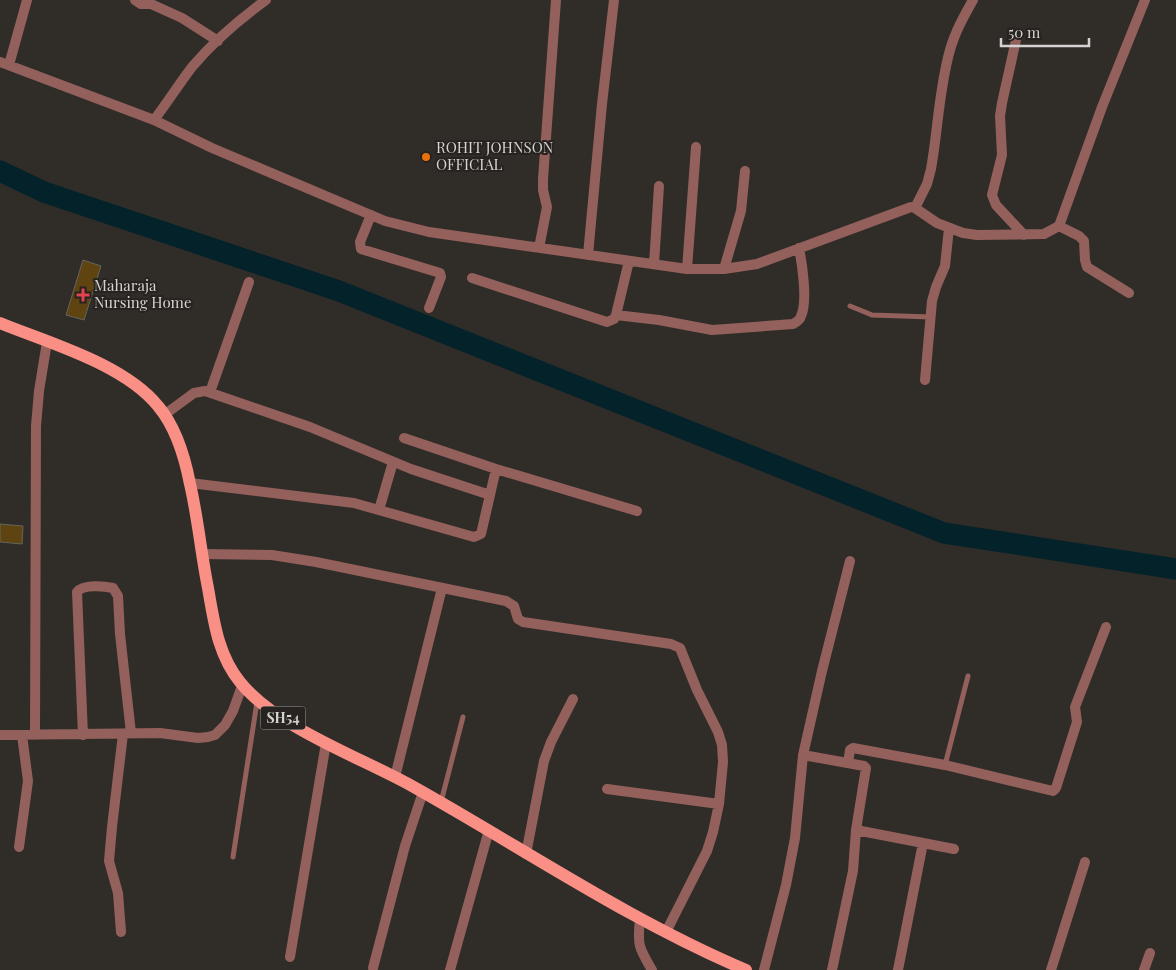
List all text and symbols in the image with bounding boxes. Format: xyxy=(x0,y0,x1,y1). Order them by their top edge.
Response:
scale bar xyxy=(1001,15,1088,47)
text: 50 m xyxy=(1008,22,1041,42)
place label: ROHIT JOHNSON OFFICIAL xyxy=(436,137,554,174)
marker: ROHIT JOHNSON OFFICIAL xyxy=(420,151,432,163)
place label: Maharaja Nursing Home xyxy=(94,275,192,312)
marker: Maharaja Nursing Home xyxy=(76,288,90,302)
road number: SH54 xyxy=(260,706,306,730)

